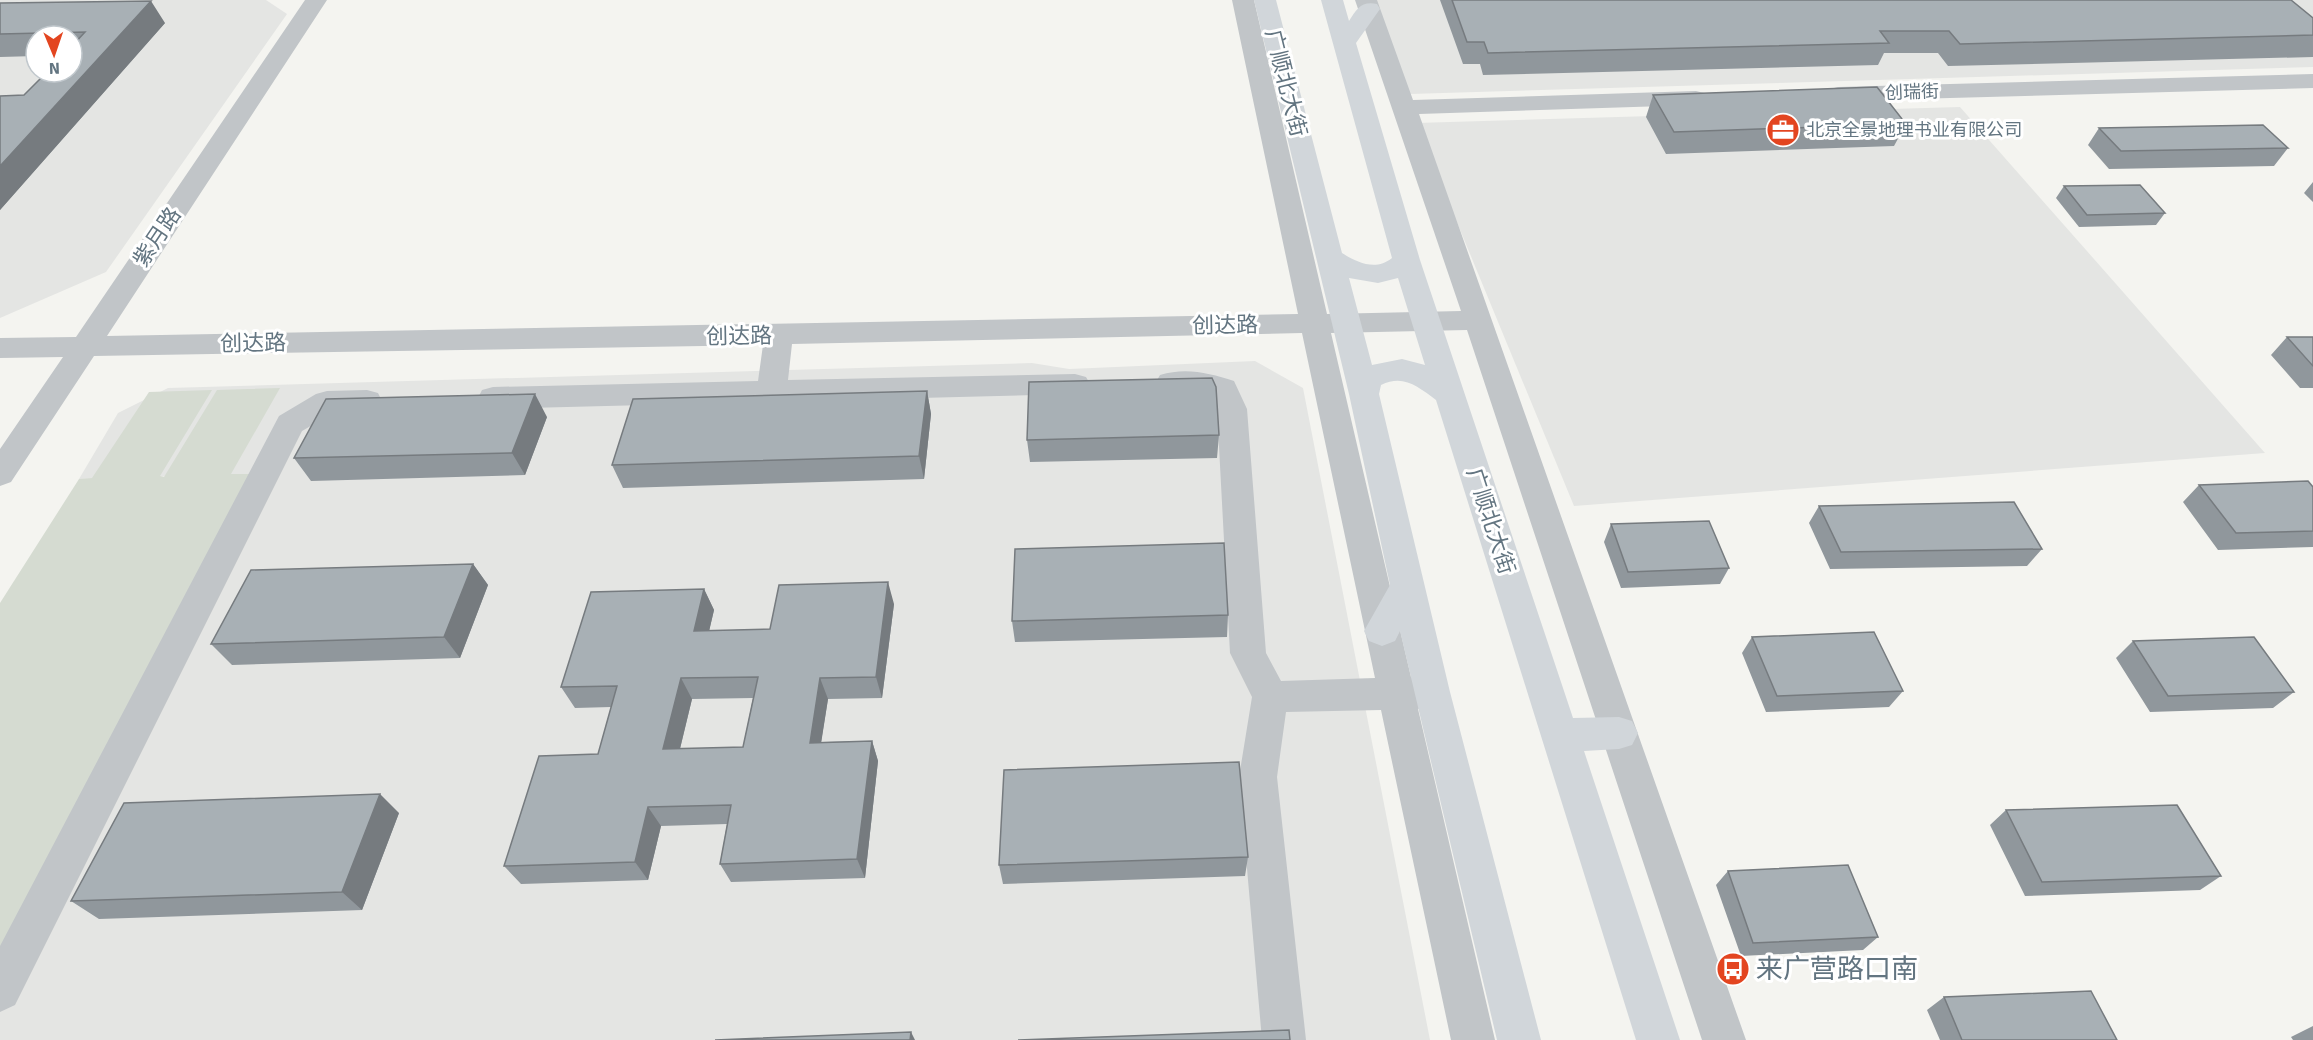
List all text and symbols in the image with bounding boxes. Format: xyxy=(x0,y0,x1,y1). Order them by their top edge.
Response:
north arrow xyxy=(24,24,84,84)
street label: 广顺北大街 xyxy=(1260,26,1312,140)
text: N xyxy=(49,58,60,78)
street label: 创瑞街 xyxy=(1885,80,1939,104)
office icon: 北京全景地理书业有限公司 xyxy=(1765,112,1801,148)
place label: 北京全景地理书业有限公司 xyxy=(1806,119,2022,141)
street label: 紫月路 xyxy=(127,202,187,272)
street label: 创达路 xyxy=(1192,311,1258,339)
street label: 创达路 xyxy=(706,322,772,350)
street label: 创达路 xyxy=(220,329,286,357)
street label: 广顺北大街 xyxy=(1461,465,1521,577)
bus stop icon: 来广营路口南 xyxy=(1715,951,1751,987)
place label: 来广营路口南 xyxy=(1756,953,1918,986)

